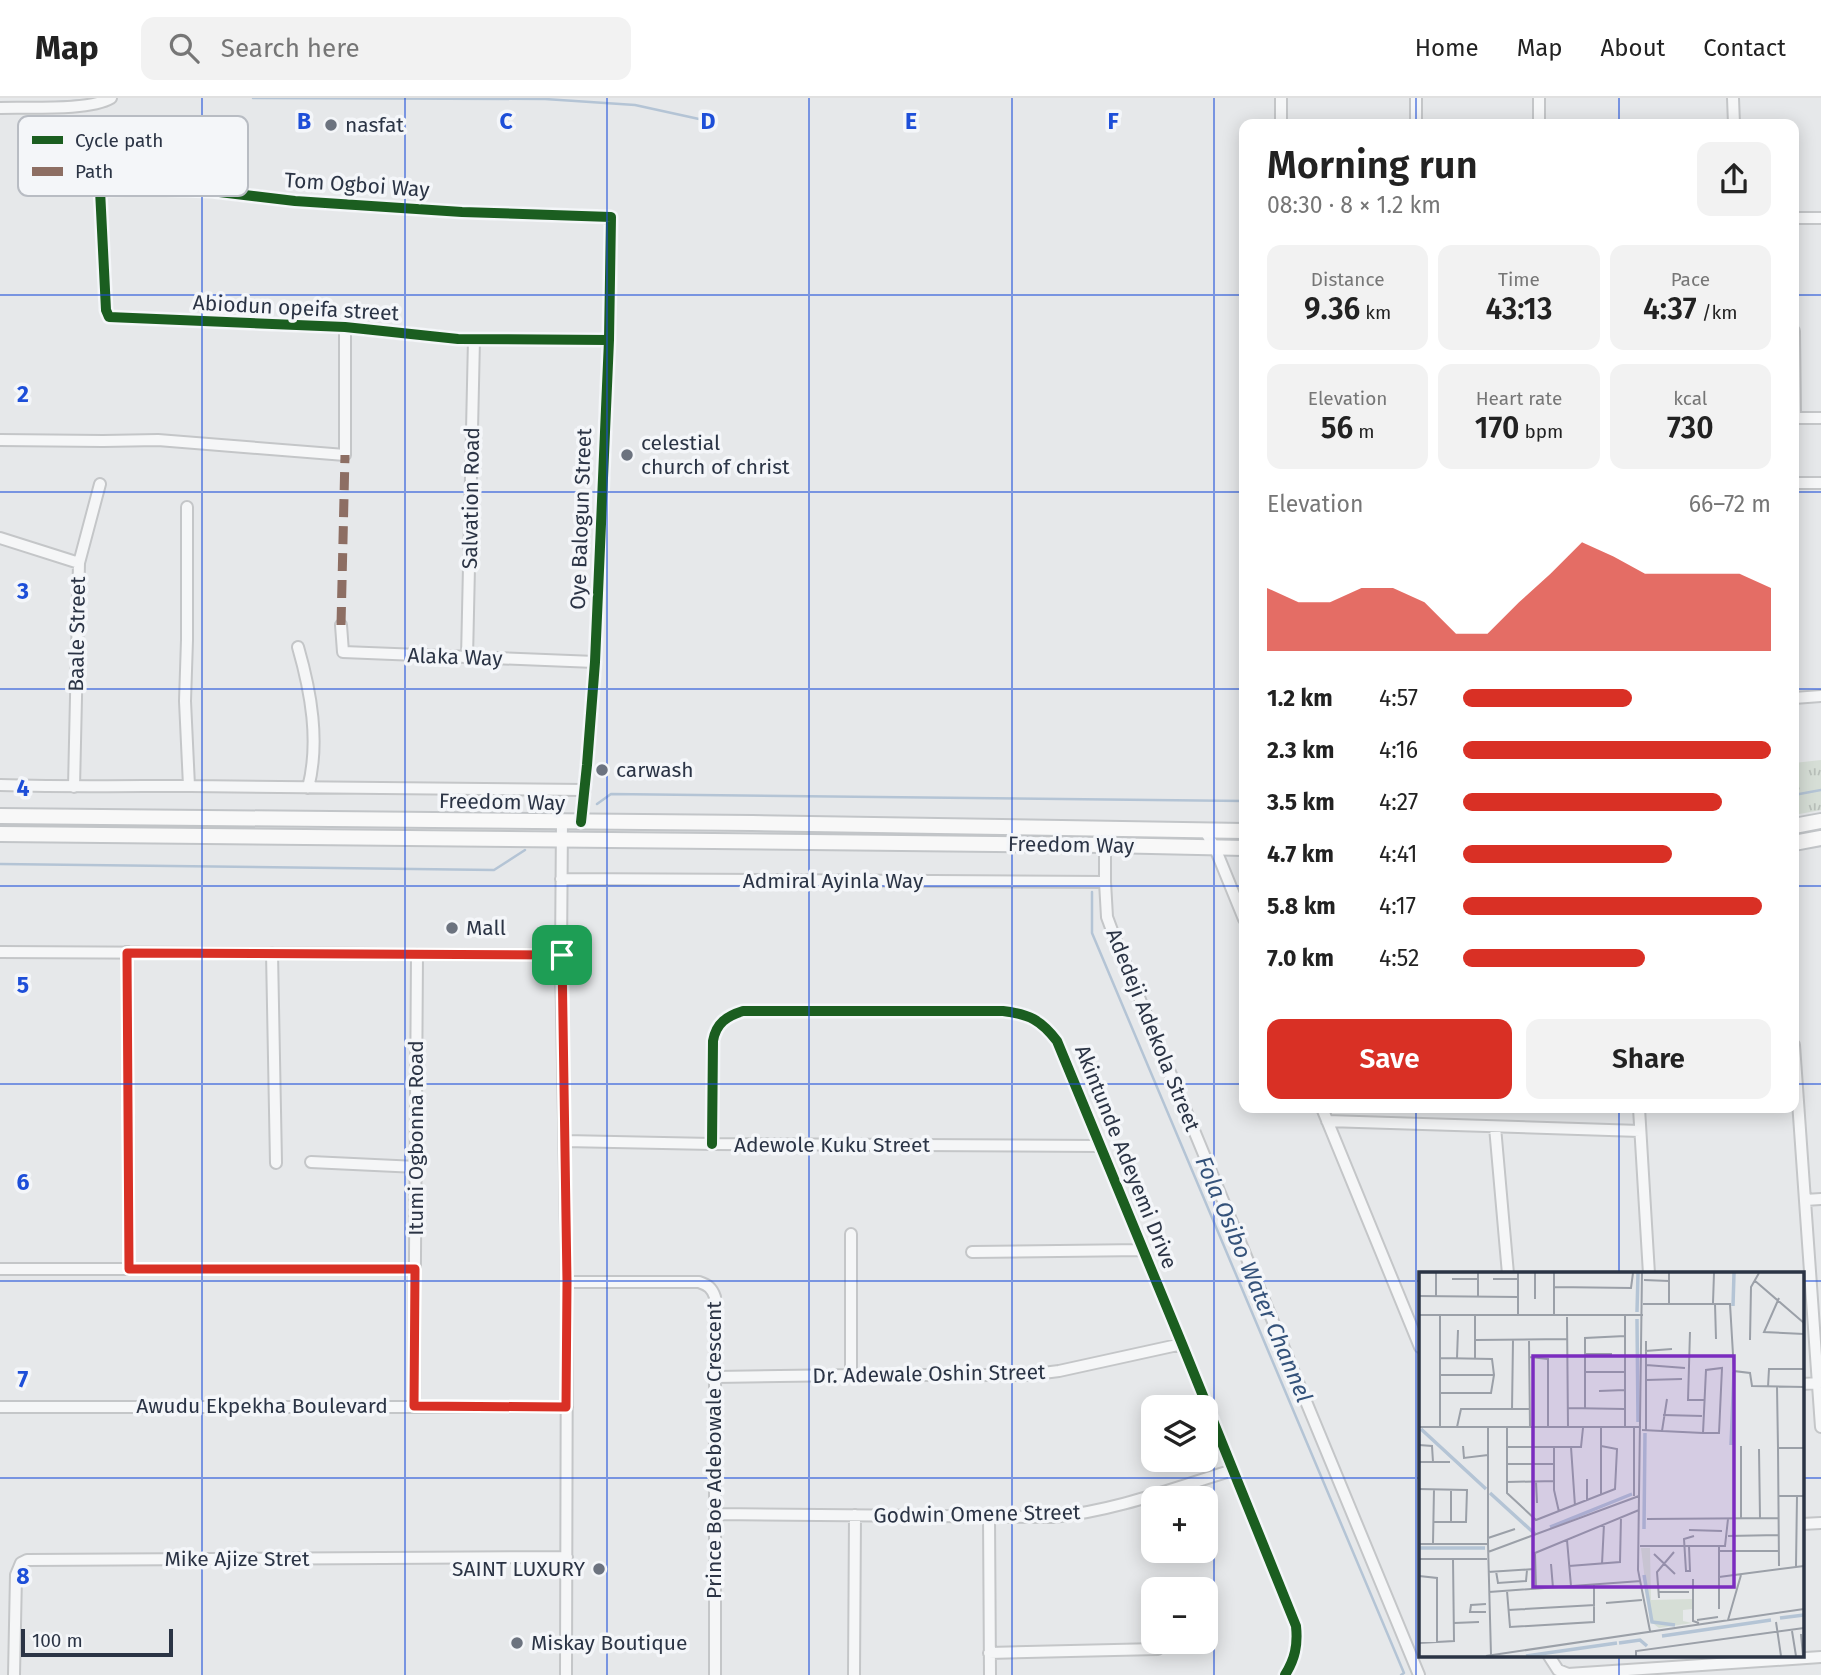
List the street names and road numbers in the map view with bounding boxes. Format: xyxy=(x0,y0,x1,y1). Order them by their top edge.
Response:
street label: Tom Ogboi Way xyxy=(284,167,431,203)
street label: Abiodun opeifa street xyxy=(192,290,400,326)
street label: Salvation Road xyxy=(457,427,485,569)
street label: Oye Balogun Street xyxy=(565,427,597,610)
street label: Baale Street xyxy=(63,576,91,692)
street label: Alaka Way xyxy=(407,642,504,672)
street label: Freedom Way xyxy=(439,788,566,816)
street label: Freedom Way xyxy=(1008,831,1135,859)
street label: Admiral Ayinla Way xyxy=(743,868,924,894)
street label: Adedeji Adekola Street xyxy=(1100,925,1206,1136)
street label: Itumi Ogbonna Road xyxy=(403,1040,429,1236)
street label: Akintunde Adeyemi Drive xyxy=(1069,1041,1183,1273)
street label: Adewole Kuku Street xyxy=(734,1132,931,1158)
street label: Prince Boe Adebowale Crescent xyxy=(701,1301,727,1599)
street label: Dr. Adewale Oshin Street xyxy=(812,1359,1046,1389)
street label: Awudu Ekpekha Boulevard xyxy=(136,1393,388,1419)
street label: Godwin Omene Street xyxy=(873,1499,1081,1529)
street label: Mike Ajize Stret xyxy=(164,1546,310,1572)

